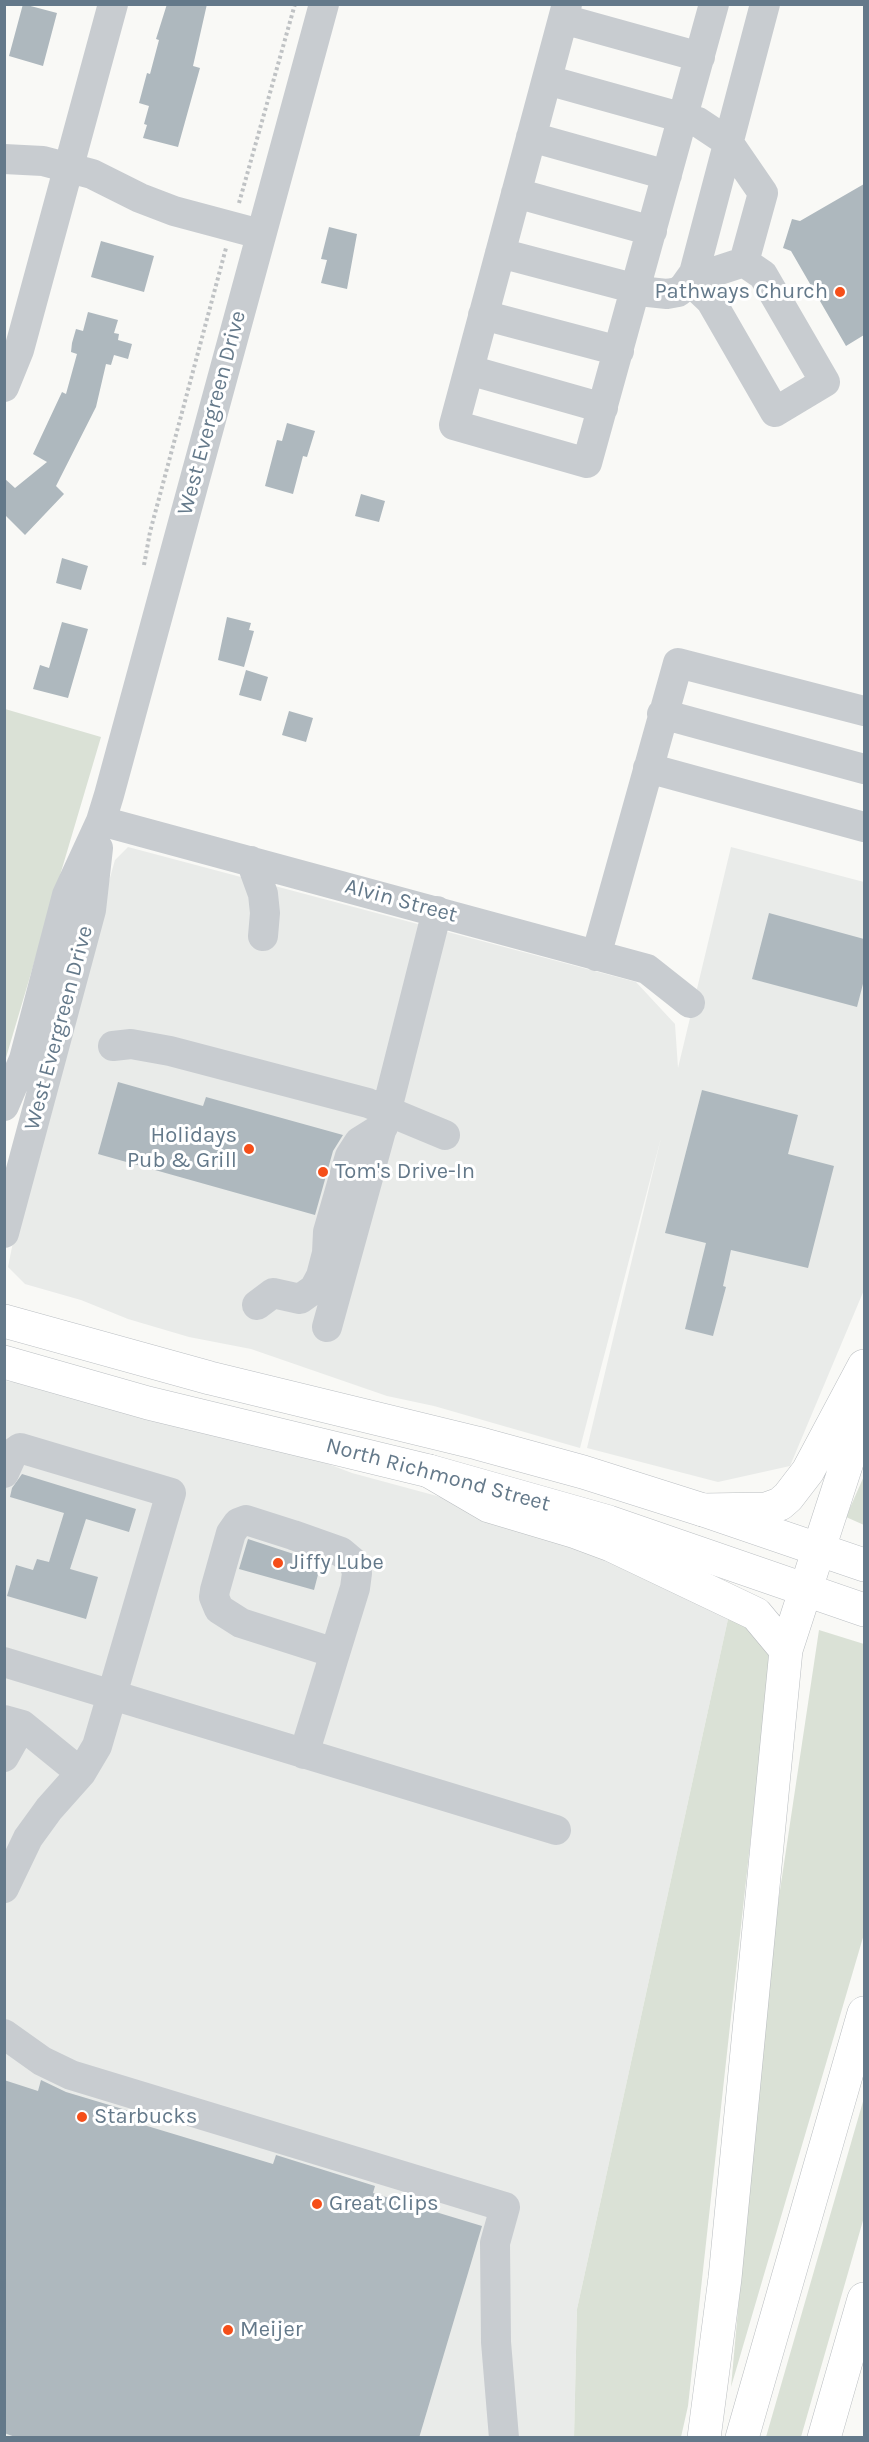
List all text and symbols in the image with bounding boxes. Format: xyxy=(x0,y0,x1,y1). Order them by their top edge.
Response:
place label: Pathways Church xyxy=(654,279,828,305)
marker: Pathways Church xyxy=(833,285,847,299)
street label: West Evergreen Drive xyxy=(172,308,252,518)
street label: Alvin Street xyxy=(342,873,460,929)
street label: West Evergreen Drive xyxy=(19,923,99,1133)
place label: Holidays Pub & Grill xyxy=(127,1123,237,1174)
marker: Holidays Pub & Grill xyxy=(242,1142,256,1156)
place label: Tom's Drive-In xyxy=(335,1159,475,1185)
marker: Tom's Drive-In xyxy=(316,1165,330,1179)
street label: North Richmond Street xyxy=(323,1432,553,1518)
place label: Jiffy Lube xyxy=(290,1550,384,1576)
marker: Jiffy Lube xyxy=(271,1556,285,1570)
place label: Starbucks xyxy=(94,2104,197,2130)
marker: Starbucks xyxy=(75,2110,89,2124)
place label: Great Clips xyxy=(329,2191,439,2217)
marker: Great Clips xyxy=(310,2197,324,2211)
place label: Meijer xyxy=(240,2317,303,2343)
marker: Meijer xyxy=(221,2323,235,2337)

